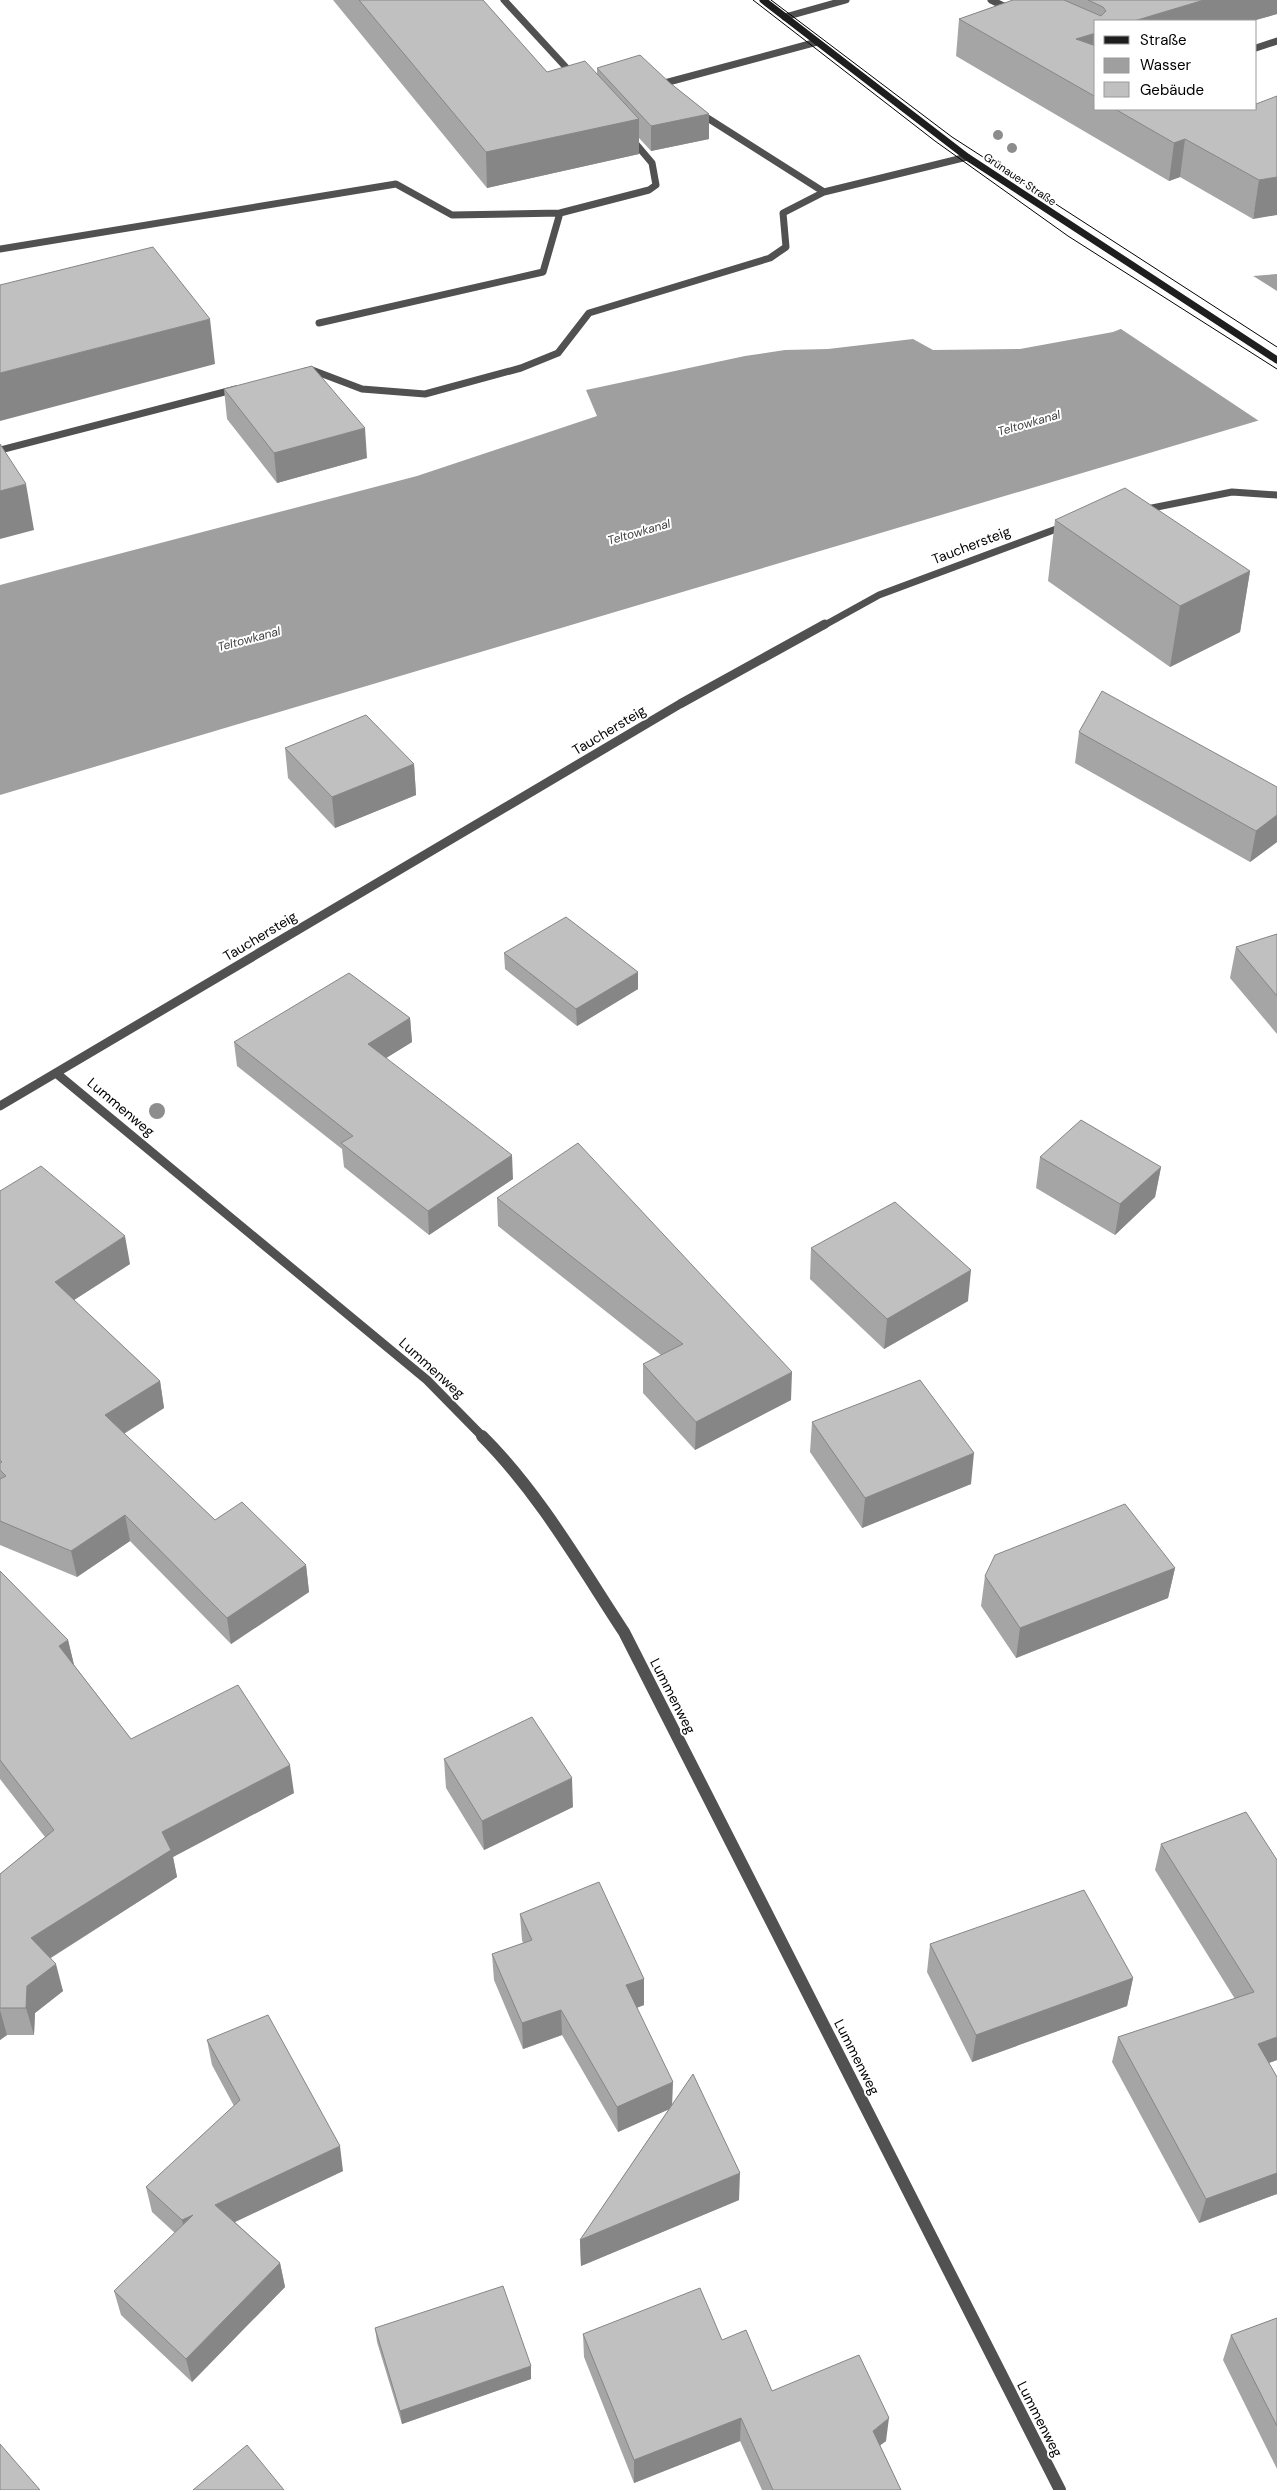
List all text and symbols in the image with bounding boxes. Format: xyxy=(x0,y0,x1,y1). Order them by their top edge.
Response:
legend xyxy=(1094,20,1257,110)
text: Straße xyxy=(1140,30,1187,50)
text: Wasser xyxy=(1140,55,1192,75)
text: Gebäude xyxy=(1140,80,1204,100)
street label: Grünauer Straße xyxy=(981,150,1059,208)
water label: Teltowkanal xyxy=(996,406,1063,440)
water label: Teltowkanal xyxy=(606,515,673,549)
street label: Tauchersteig xyxy=(929,522,1013,568)
water label: Teltowkanal xyxy=(216,623,283,655)
street label: Tauchersteig xyxy=(569,701,649,759)
street label: Tauchersteig xyxy=(220,907,300,965)
street label: Lummenweg xyxy=(84,1074,159,1141)
street label: Lummenweg xyxy=(395,1334,469,1402)
street label: Lummenweg xyxy=(646,1655,700,1737)
street label: Lummenweg xyxy=(830,2016,884,2098)
street label: Lummenweg xyxy=(1013,2378,1067,2460)

